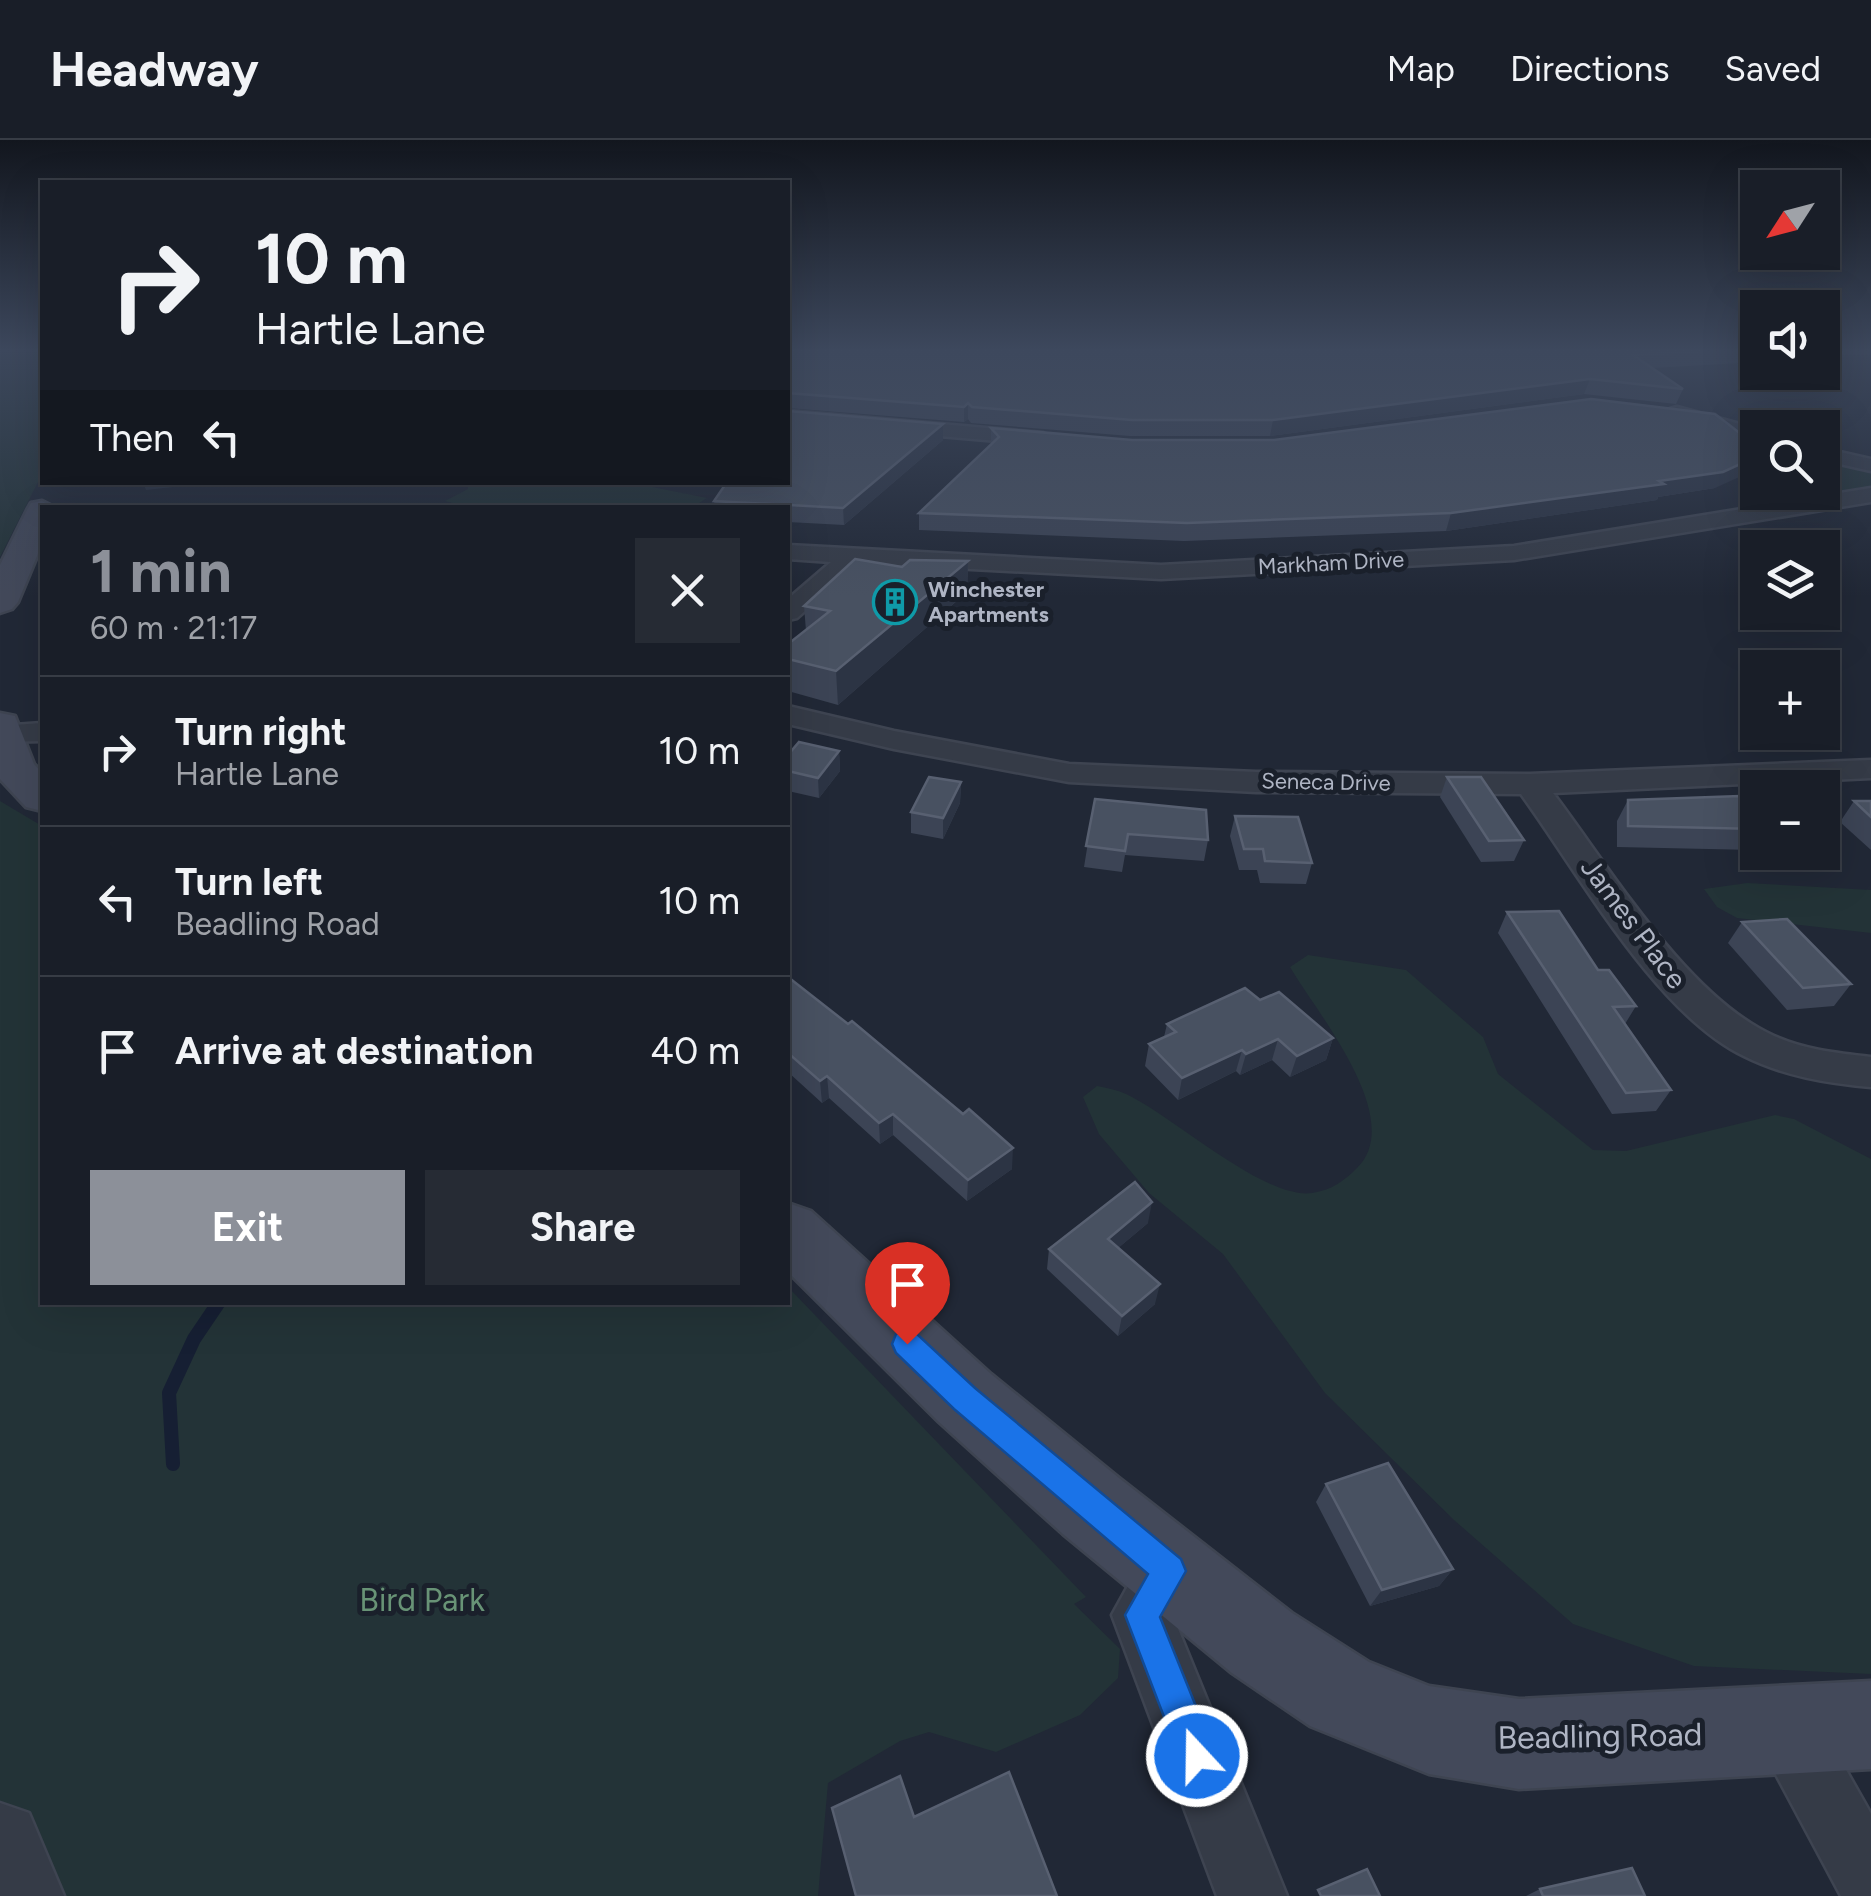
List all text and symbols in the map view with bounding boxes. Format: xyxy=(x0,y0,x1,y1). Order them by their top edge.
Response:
text: Headway xyxy=(50,40,259,98)
text: Map xyxy=(1387,48,1455,90)
text: Directions xyxy=(1510,48,1670,90)
text: Saved xyxy=(1725,48,1821,90)
north arrow xyxy=(1740,170,1840,270)
map controls xyxy=(1740,170,1840,870)
text: 10 m xyxy=(255,216,408,301)
icon: right xyxy=(90,220,220,350)
button: sound xyxy=(1740,290,1840,390)
text: Hartle Lane xyxy=(255,301,486,355)
icon: left xyxy=(194,410,249,465)
button: search xyxy=(1740,410,1840,510)
text: Then xyxy=(90,415,174,461)
button: layers xyxy=(1740,530,1840,630)
text: 1 min xyxy=(90,535,232,607)
button: close xyxy=(635,538,740,643)
street label: Markham Drive xyxy=(1257,546,1405,580)
place label: Winchester Apartments xyxy=(928,576,1049,628)
building icon: Winchester Apartments xyxy=(872,579,918,625)
text: 60 m · 21:17 xyxy=(90,609,257,647)
button: + xyxy=(1740,650,1840,750)
text: Turn right xyxy=(175,709,347,755)
icon: right xyxy=(90,724,145,779)
text: 10 m xyxy=(658,728,740,774)
text: Hartle Lane xyxy=(175,755,339,793)
street label: Seneca Drive xyxy=(1261,767,1391,797)
button: − xyxy=(1740,770,1840,870)
street label: James Place xyxy=(1574,851,1694,995)
text: Turn left xyxy=(175,859,323,905)
icon: left xyxy=(90,874,145,929)
text: 10 m xyxy=(658,878,740,924)
text: Beadling Road xyxy=(175,905,380,943)
icon: arrive xyxy=(90,1024,145,1079)
text: Arrive at destination xyxy=(175,1028,533,1074)
text: 40 m xyxy=(650,1028,740,1074)
button: Exit xyxy=(90,1170,405,1285)
button: Share xyxy=(425,1170,740,1285)
pin xyxy=(865,1242,950,1345)
icon: arrive xyxy=(880,1257,935,1312)
park label: Bird Park xyxy=(359,1581,485,1619)
position arrow xyxy=(1145,1704,1249,1808)
street label: Beadling Road xyxy=(1497,1715,1703,1757)

